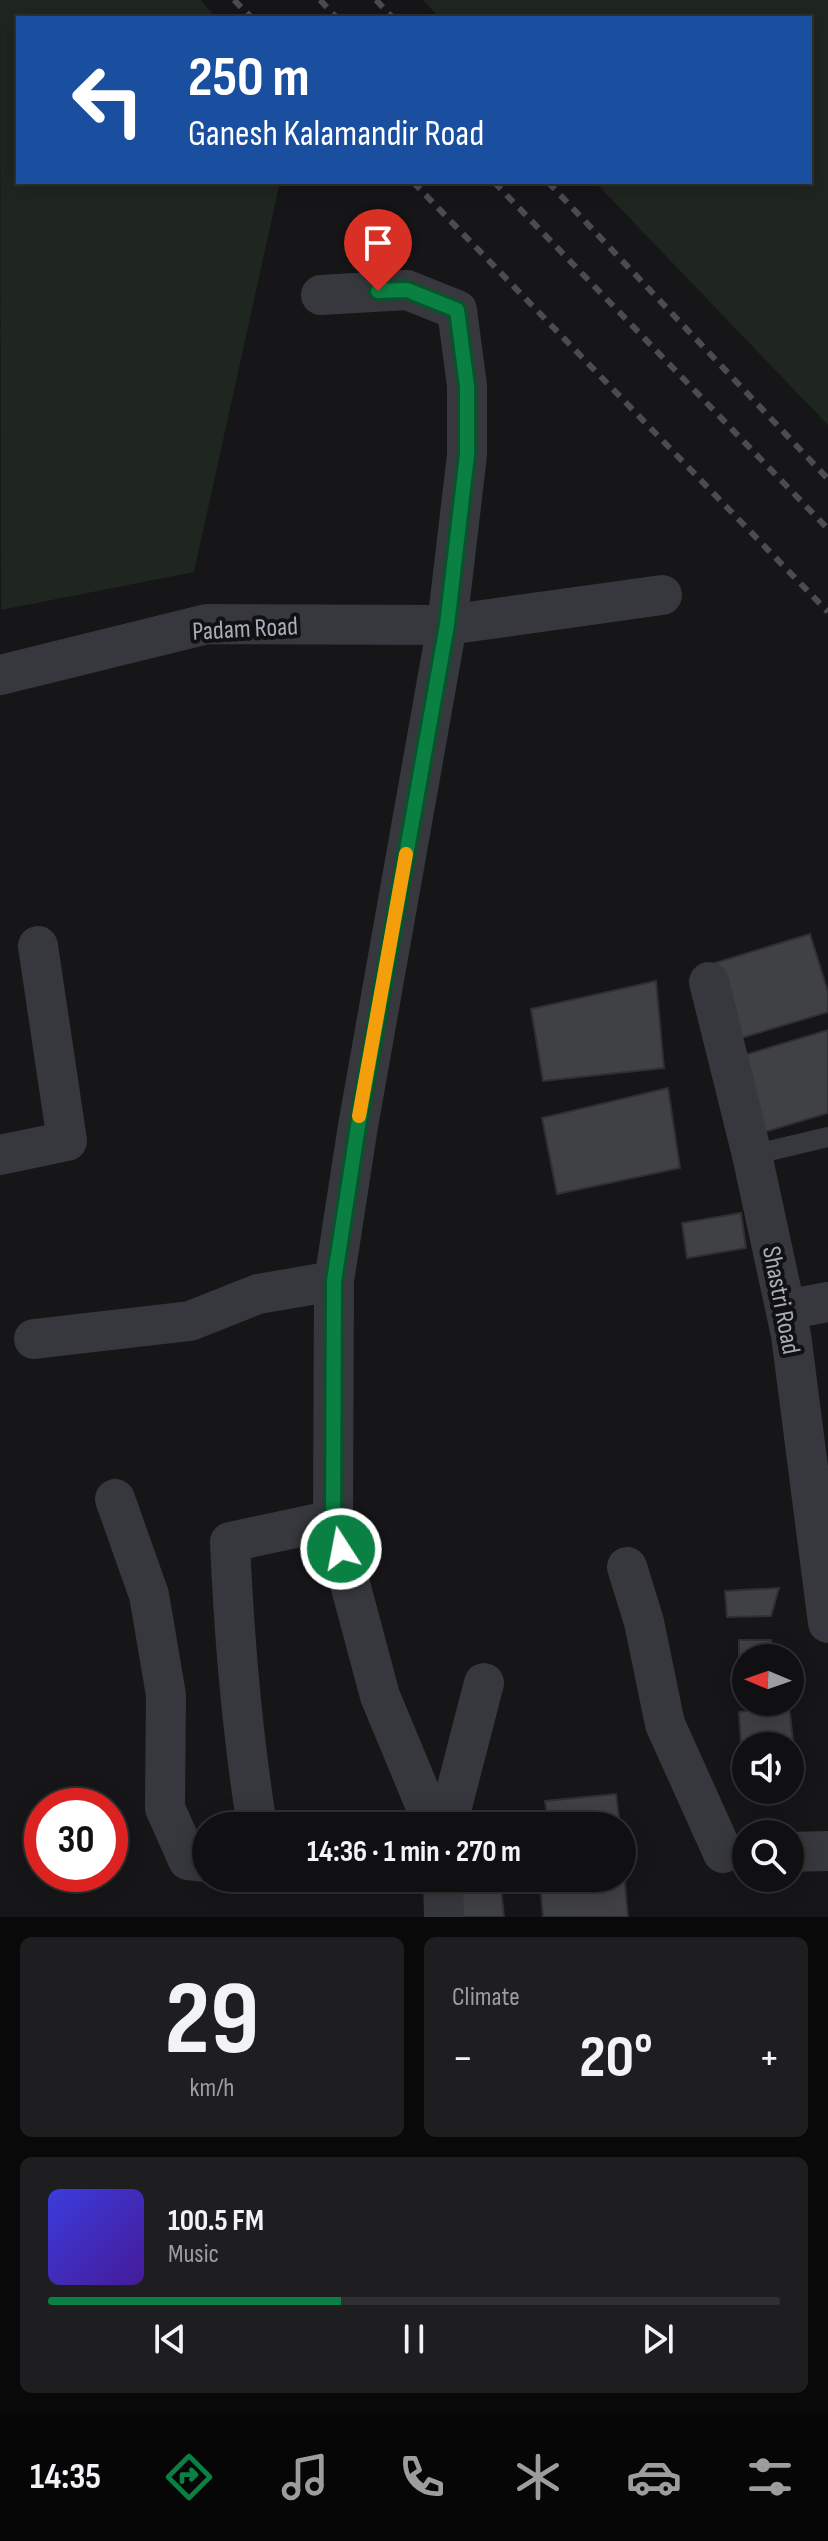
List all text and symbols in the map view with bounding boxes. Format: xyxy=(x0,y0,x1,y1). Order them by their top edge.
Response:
text: 250 m xyxy=(188,45,310,112)
icon: left xyxy=(56,48,160,152)
text: Ganesh Kalamandir Road xyxy=(188,113,484,156)
pin xyxy=(344,209,412,291)
icon: arrive xyxy=(356,221,400,265)
street label: Padam Road xyxy=(192,611,299,648)
street label: Shastri Road xyxy=(755,1244,806,1357)
position arrow xyxy=(299,1507,383,1591)
north arrow xyxy=(732,1644,804,1716)
map controls xyxy=(732,1644,804,1892)
button: sound xyxy=(732,1732,804,1804)
speed limit sign: 30 xyxy=(24,1788,128,1892)
button: search xyxy=(732,1820,804,1892)
text: 14:36 · 1 min · 270 m xyxy=(307,1834,521,1870)
text: 29 xyxy=(165,1958,259,2083)
text: Climate xyxy=(452,1982,520,2013)
text: 20° xyxy=(579,2022,653,2094)
text: − xyxy=(452,2032,474,2085)
text: + xyxy=(758,2032,780,2085)
text: km/h xyxy=(190,2073,234,2104)
text: 100.5 FM xyxy=(168,2203,264,2239)
text: Music xyxy=(168,2239,219,2270)
icon: previous xyxy=(148,2317,192,2361)
icon: pause xyxy=(392,2317,436,2361)
icon: next xyxy=(636,2317,680,2361)
icon: directions xyxy=(161,2449,217,2505)
icon: music xyxy=(277,2449,333,2505)
icon: phone xyxy=(394,2449,450,2505)
icon: climate xyxy=(510,2449,566,2505)
icon: car xyxy=(626,2449,682,2505)
icon: filters xyxy=(742,2449,798,2505)
text: 14:35 xyxy=(30,2456,101,2499)

